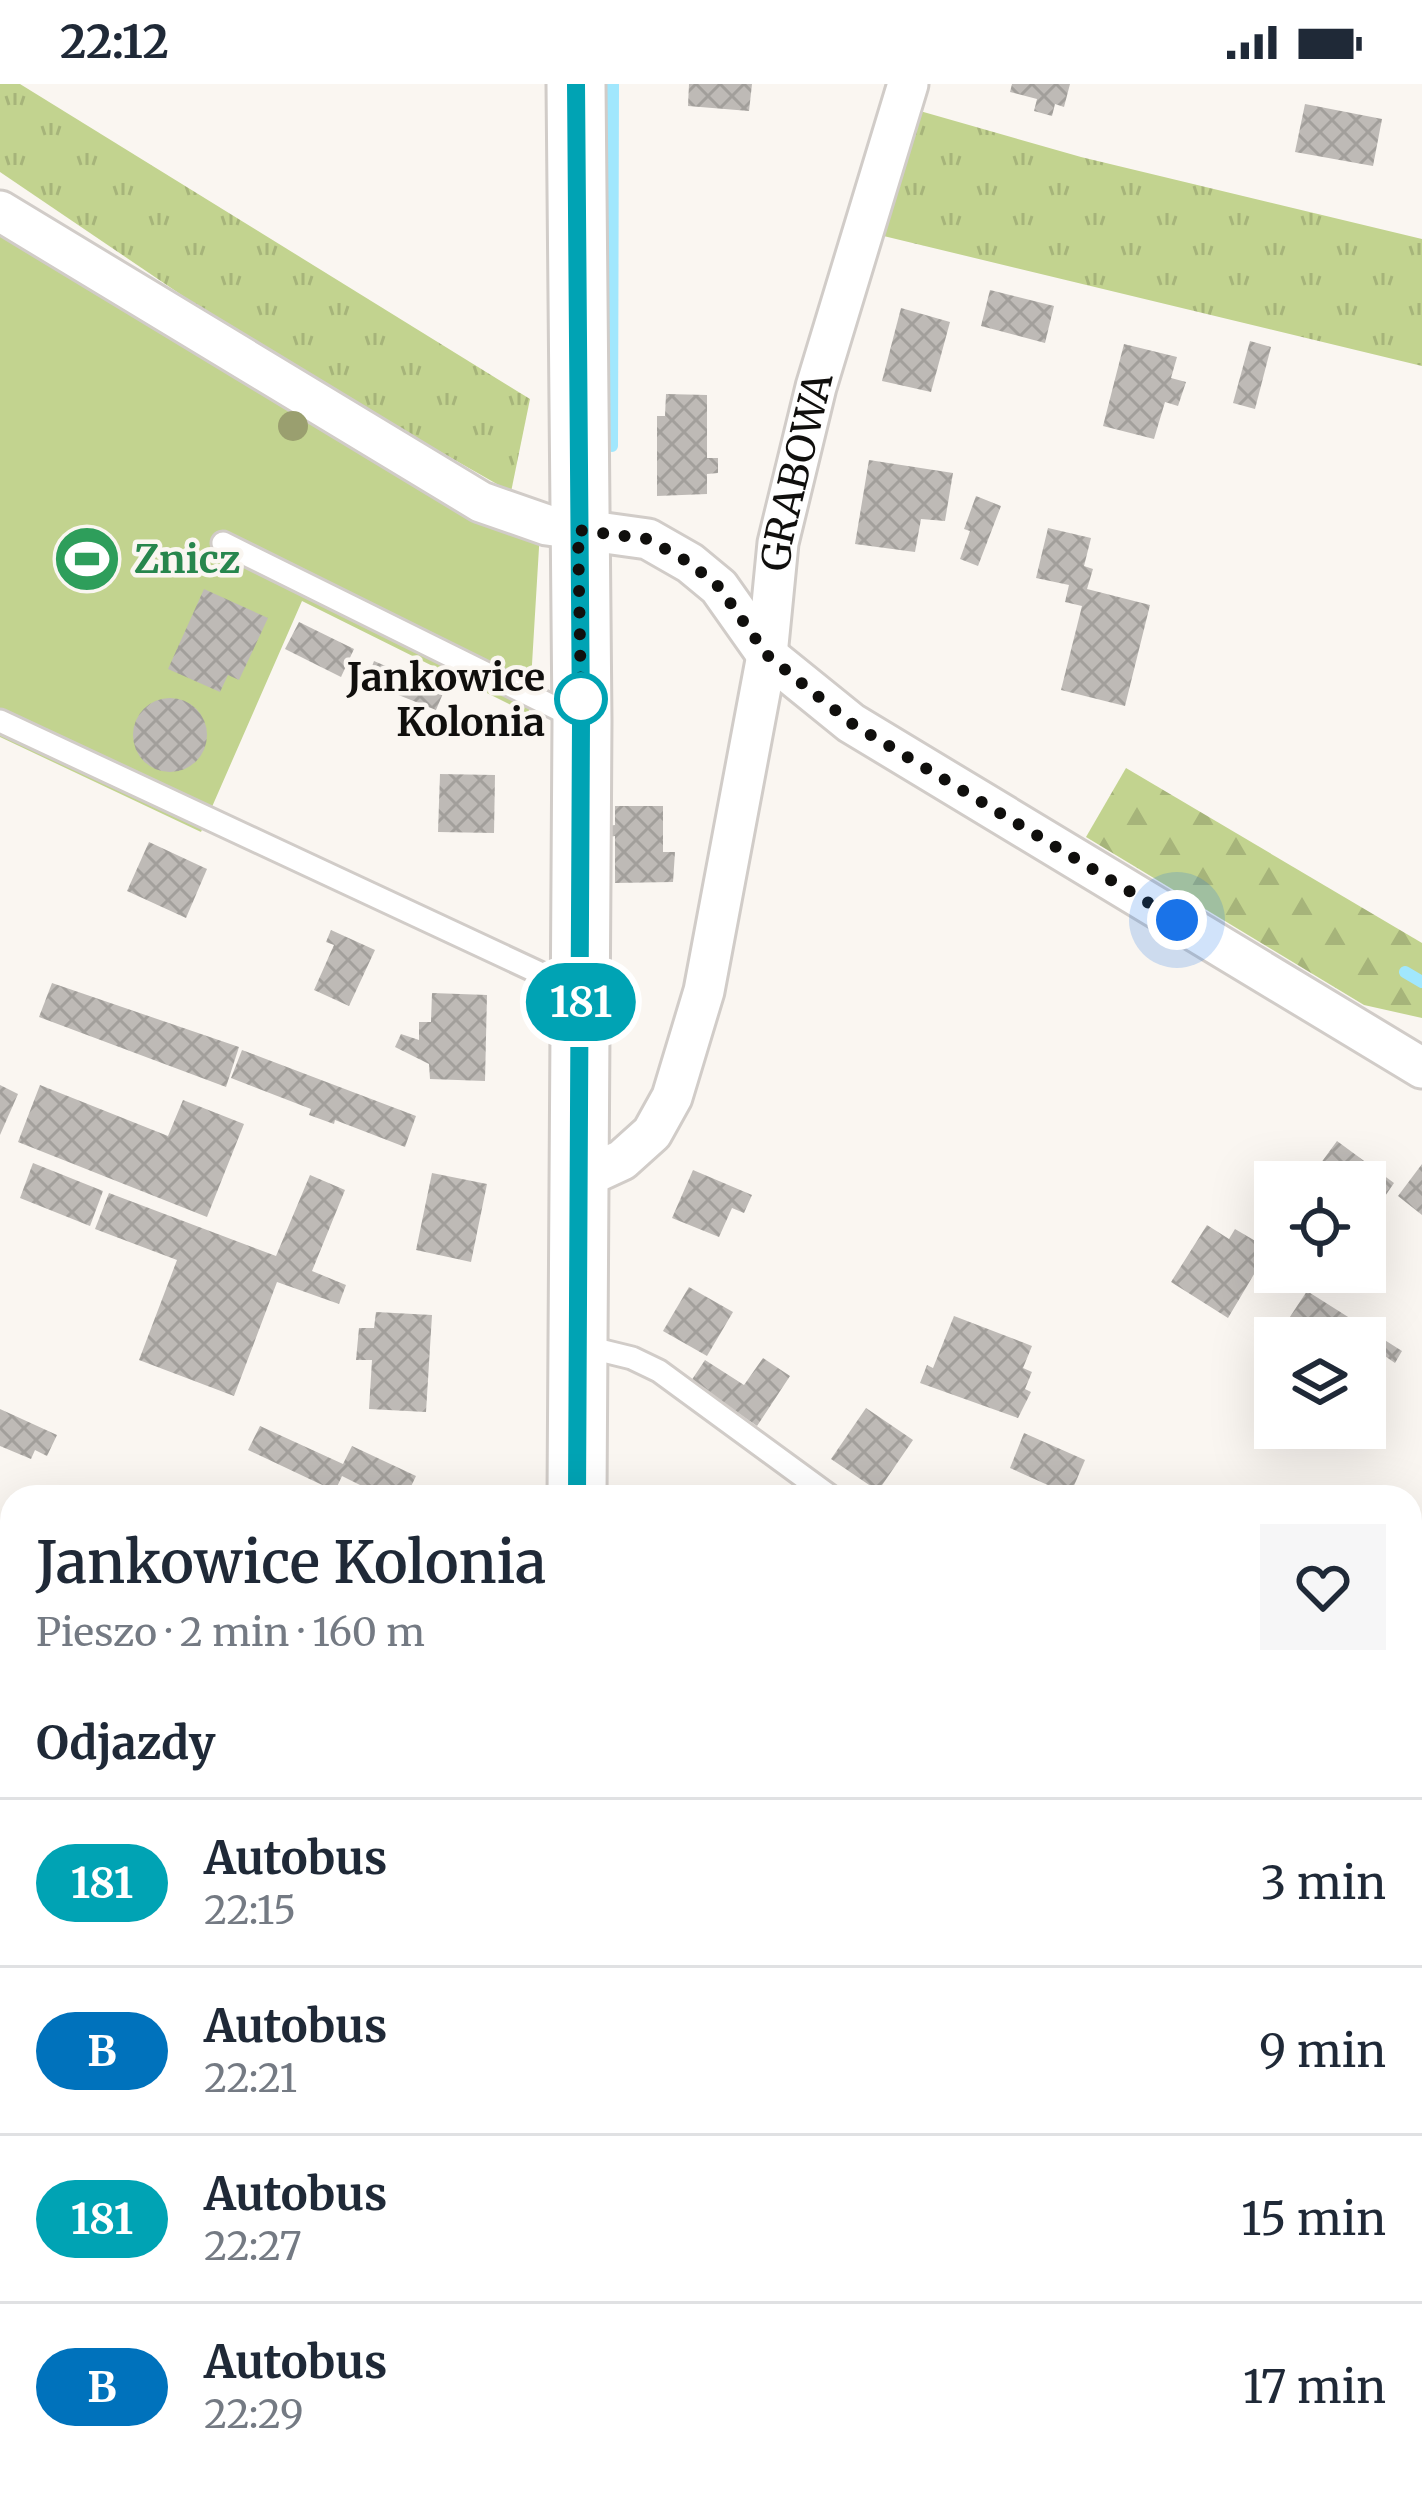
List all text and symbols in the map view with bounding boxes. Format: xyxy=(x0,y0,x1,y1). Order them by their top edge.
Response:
text: 22:12 xyxy=(60,14,169,70)
street label: GRABOWA xyxy=(751,368,844,573)
sports icon: Znicz xyxy=(52,524,122,594)
place label: Znicz xyxy=(134,535,240,584)
place label: Jankowice Kolonia xyxy=(346,653,545,747)
marker: Jankowice Kolonia xyxy=(556,674,606,724)
your location xyxy=(1147,890,1207,950)
line badge: 181 xyxy=(512,963,650,1041)
text: 181 xyxy=(550,976,612,1028)
map controls xyxy=(1254,1161,1386,1449)
button: locate xyxy=(1254,1161,1386,1293)
button: layers xyxy=(1254,1317,1386,1449)
button: heart xyxy=(1260,1524,1386,1650)
text: Jankowice Kolonia xyxy=(36,1527,546,1599)
text: Pieszo · 2 min · 160 m xyxy=(36,1608,425,1657)
text: Odjazdy xyxy=(36,1715,216,1771)
text: Autobus xyxy=(204,1830,387,1886)
text: 3 min xyxy=(1261,1855,1386,1911)
text: 181 xyxy=(71,1857,133,1909)
text: 22:15 xyxy=(204,1886,296,1935)
text: Autobus xyxy=(204,1998,387,2054)
text: 9 min xyxy=(1259,2023,1386,2079)
text: B xyxy=(87,2025,117,2077)
text: 22:21 xyxy=(204,2054,297,2103)
text: Autobus xyxy=(204,2166,387,2222)
text: 15 min xyxy=(1241,2191,1386,2247)
text: 181 xyxy=(71,2193,133,2245)
text: 22:27 xyxy=(204,2222,302,2271)
text: Autobus xyxy=(204,2334,387,2390)
text: 17 min xyxy=(1243,2359,1386,2415)
text: B xyxy=(87,2361,117,2413)
text: 22:29 xyxy=(204,2390,304,2439)

